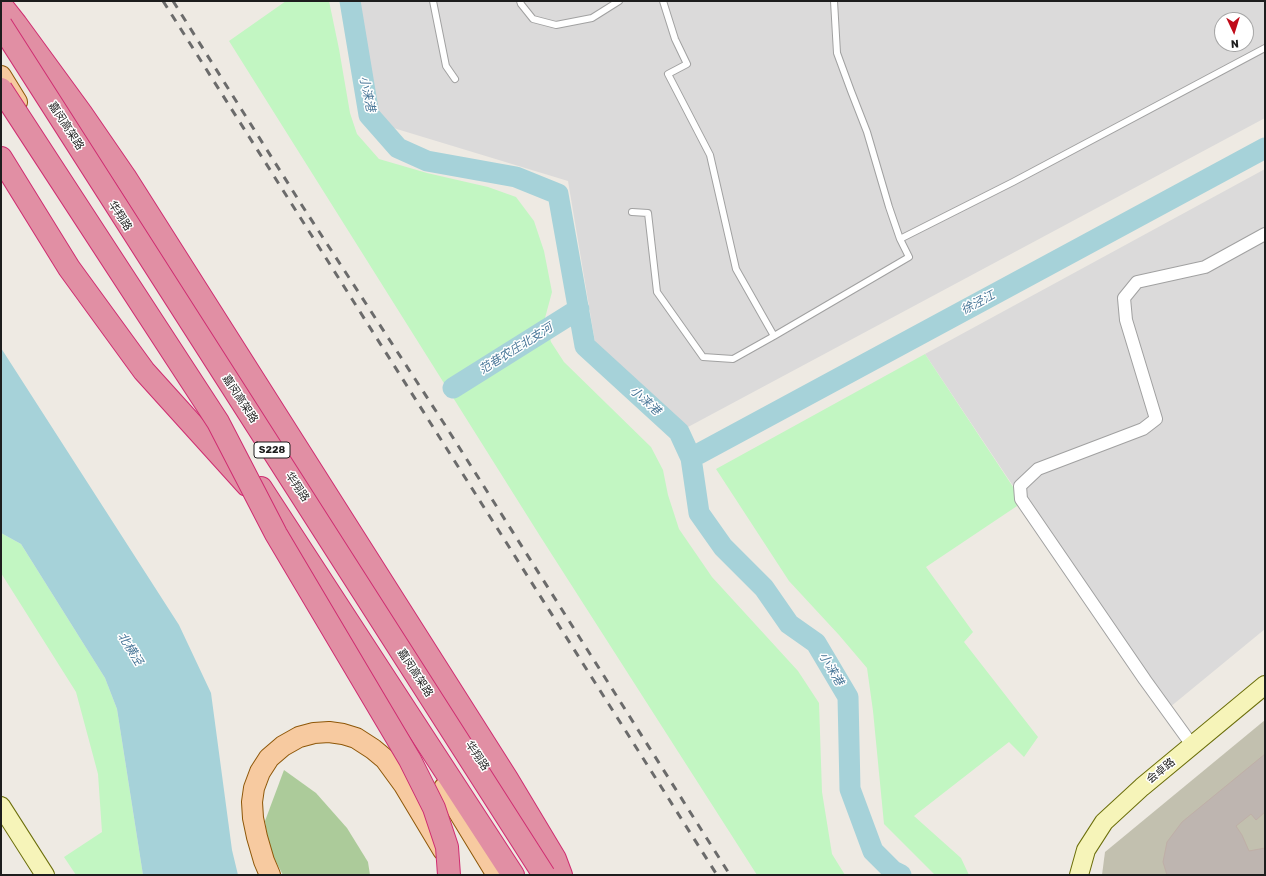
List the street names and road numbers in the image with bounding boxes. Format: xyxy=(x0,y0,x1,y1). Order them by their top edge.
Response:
street label: 嘉闵高架路 xyxy=(45,99,87,153)
street label: 华翔路 xyxy=(105,199,135,233)
street label: 嘉闵高架路 xyxy=(219,372,261,426)
road number: S228 xyxy=(254,442,290,458)
street label: 华翔路 xyxy=(282,470,312,504)
street label: 嘉闵高架路 xyxy=(394,646,436,700)
street label: 华翔路 xyxy=(462,739,492,773)
street label: 会卓路 xyxy=(1144,755,1178,787)

